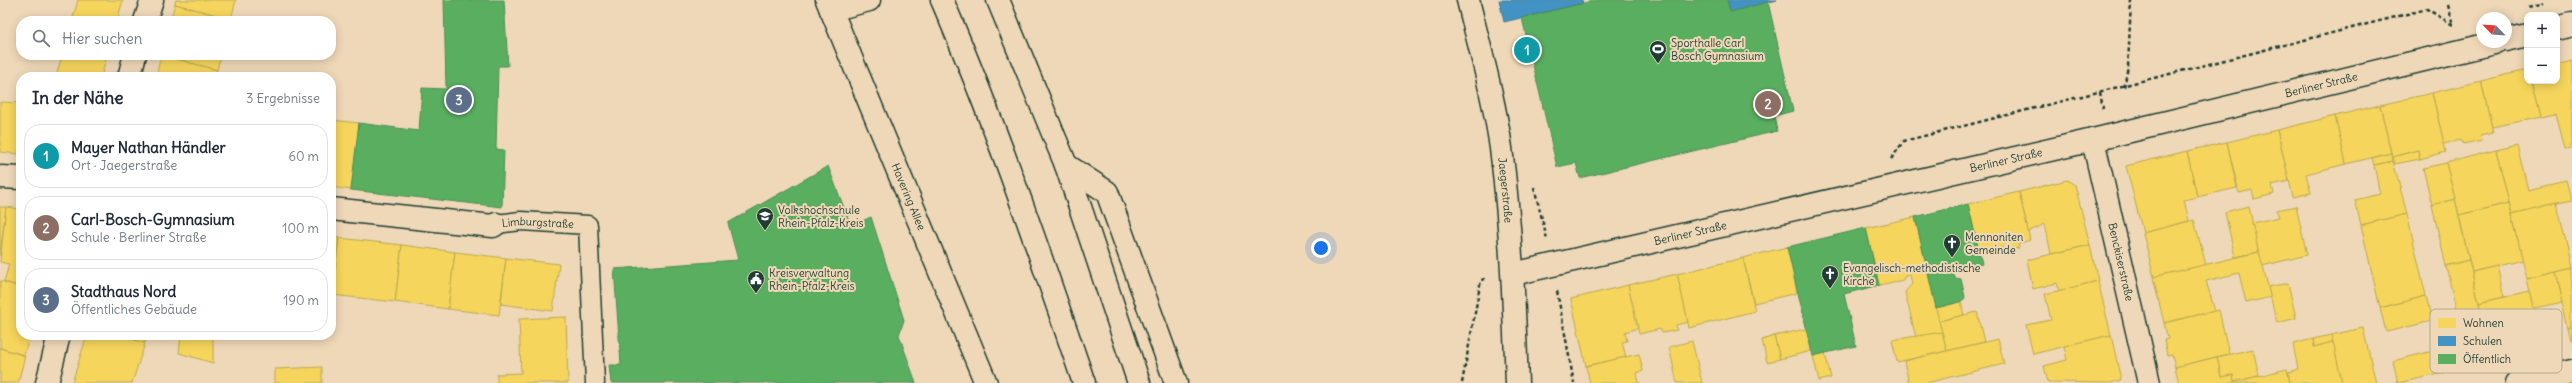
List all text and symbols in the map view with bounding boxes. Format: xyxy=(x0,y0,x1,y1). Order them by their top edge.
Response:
north arrow xyxy=(2476,12,2512,48)
map controls xyxy=(2524,12,2560,84)
button: + xyxy=(2524,12,2560,48)
search box xyxy=(16,16,336,60)
icon: search xyxy=(30,27,52,49)
text: Hier suchen xyxy=(62,29,142,48)
pin: 1 xyxy=(1514,35,1540,65)
place label: Sporthalle Carl Bosch Gymnasium xyxy=(1671,36,1764,63)
sports icon: Sporthalle Carl Bosch Gymnasium xyxy=(1648,39,1668,64)
button: − xyxy=(2524,48,2560,84)
street label: Berliner Straße xyxy=(2283,69,2359,100)
pin: 3 xyxy=(446,85,472,115)
text: In der Nähe xyxy=(32,87,124,109)
pin: 2 xyxy=(1755,89,1781,119)
text: 3 Ergebnisse xyxy=(246,90,320,107)
text: Mayer Nathan Händler xyxy=(71,138,226,157)
street label: Berliner Straße xyxy=(1968,145,2044,175)
text: 1 xyxy=(43,148,49,165)
text: 60 m xyxy=(288,148,319,165)
text: Ort · Jaegerstraße xyxy=(71,157,177,174)
street label: Jaegerstraße xyxy=(1495,157,1516,223)
street label: Havering Allee xyxy=(889,161,929,232)
place label: Volkshochschule Rhein-Pfalz-Kreis xyxy=(778,203,863,230)
school or university icon: Volkshochschule Rhein-Pfalz-Kreis xyxy=(755,206,775,231)
text: Carl-Bosch-Gymnasium xyxy=(71,210,235,229)
street label: Limburgstraße xyxy=(501,214,574,231)
street label: Berliner Straße xyxy=(1653,218,1728,248)
text: 2 xyxy=(42,220,50,237)
text: 100 m xyxy=(282,220,319,237)
street label: Benckiserstraße xyxy=(2105,221,2137,302)
text: Schule · Berliner Straße xyxy=(71,229,207,246)
place label: Mennoniten Gemeinde xyxy=(1965,230,2023,257)
church icon: Mennoniten Gemeinde xyxy=(1942,233,1962,258)
your location xyxy=(1311,238,1331,258)
place label: Evangelisch-methodistische Kirche xyxy=(1843,261,1981,288)
church icon: Evangelisch-methodistische Kirche xyxy=(1820,264,1840,289)
place label: Kreisverwaltung Rhein-Pfalz-Kreis xyxy=(769,266,854,293)
public building icon: Kreisverwaltung Rhein-Pfalz-Kreis xyxy=(746,269,766,294)
text: Stadthaus Nord xyxy=(71,282,176,301)
text: 3 xyxy=(42,292,50,309)
text: 190 m xyxy=(283,292,319,309)
text: Öffentliches Gebäude xyxy=(71,301,197,318)
legend xyxy=(2430,309,2562,373)
text: Wohnen xyxy=(2463,316,2504,330)
text: Schulen xyxy=(2463,334,2502,348)
text: Öffentlich xyxy=(2463,351,2511,366)

